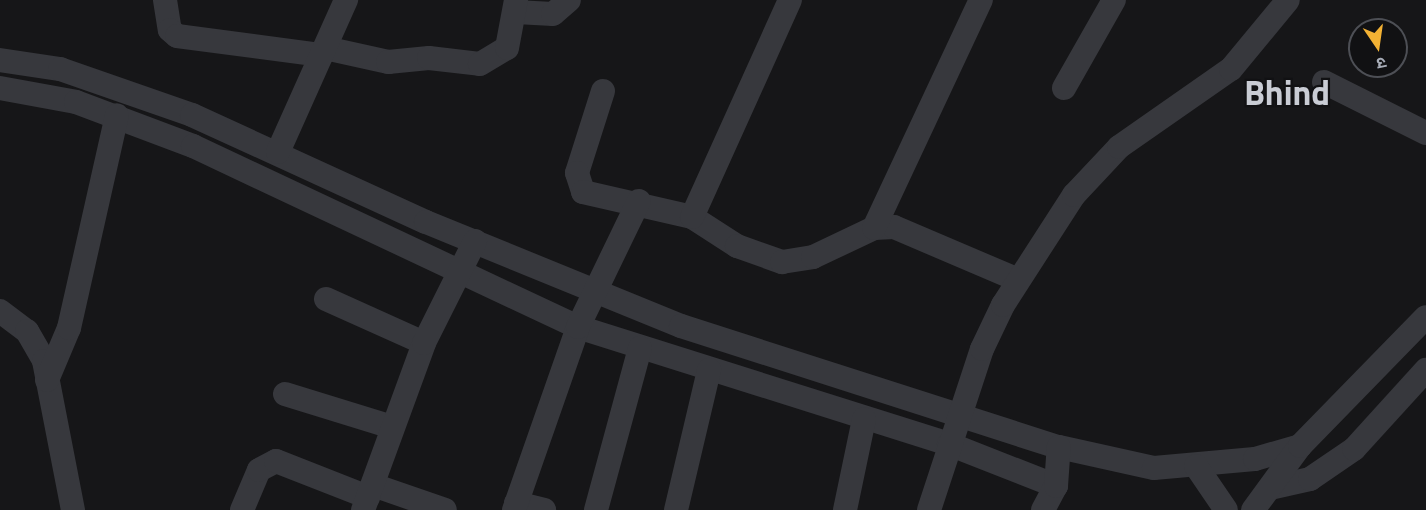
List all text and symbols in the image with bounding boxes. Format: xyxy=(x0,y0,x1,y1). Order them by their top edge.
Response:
north arrow xyxy=(1348,18,1408,78)
text: उ xyxy=(1374,51,1389,76)
district label: Bhind xyxy=(1244,73,1330,113)

